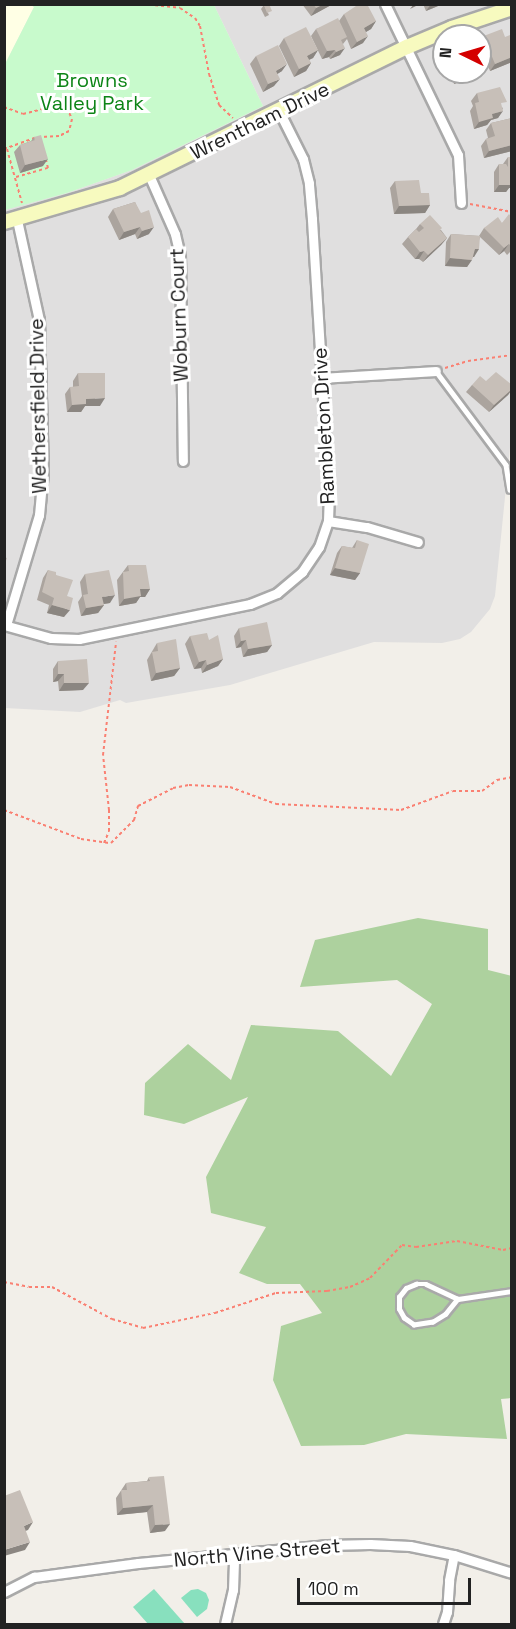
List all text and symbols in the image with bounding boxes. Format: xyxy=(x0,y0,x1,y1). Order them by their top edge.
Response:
north arrow xyxy=(432,24,492,84)
text: N xyxy=(435,46,456,59)
park label: Browns Valley Park xyxy=(40,69,144,116)
street label: Wrentham Drive xyxy=(187,77,333,165)
street label: Woburn Court xyxy=(165,248,193,382)
street label: Wethersfield Drive xyxy=(24,318,52,494)
street label: Rambleton Drive xyxy=(308,347,340,505)
street label: North Vine Street xyxy=(173,1534,341,1572)
scale bar xyxy=(300,1566,474,1604)
text: 100 m xyxy=(308,1577,359,1600)

